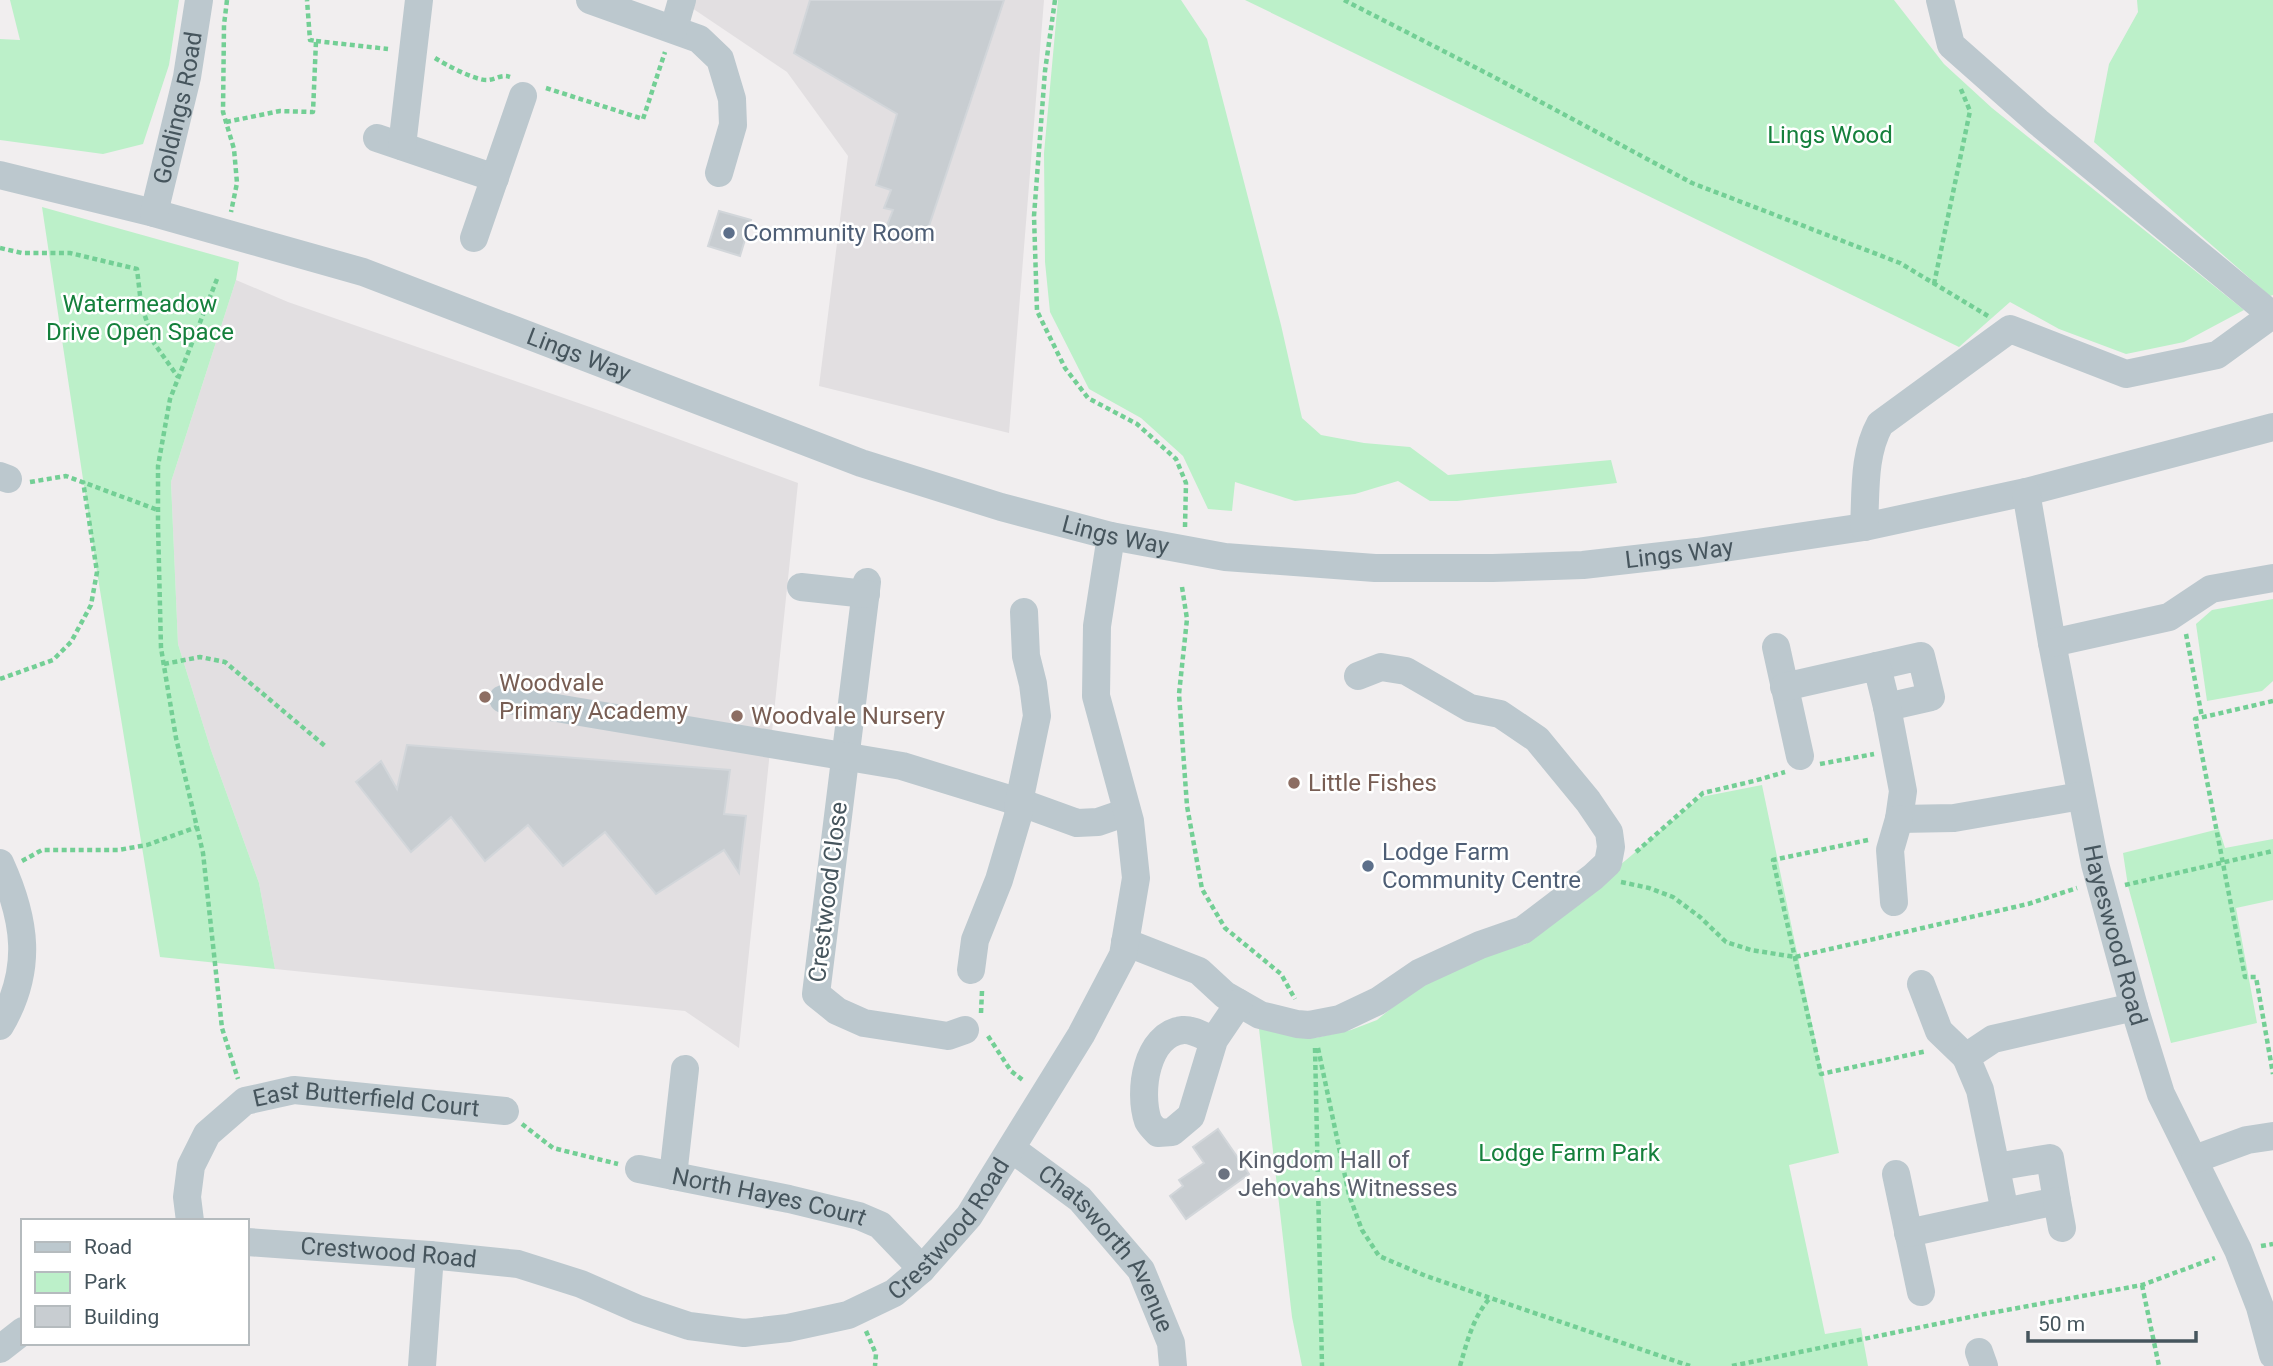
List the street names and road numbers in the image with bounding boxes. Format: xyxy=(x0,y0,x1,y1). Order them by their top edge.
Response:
street label: Goldings Road xyxy=(148,30,208,187)
street label: Lings Way xyxy=(523,322,635,388)
street label: Lings Way xyxy=(1059,510,1172,561)
street label: Lings Way xyxy=(1624,533,1736,574)
street label: Crestwood Close xyxy=(803,800,853,984)
street label: Hayeswood Road xyxy=(2078,842,2153,1029)
street label: East Butterfield Court xyxy=(250,1076,481,1122)
street label: Crestwood Road xyxy=(882,1153,1015,1306)
street label: Chatsworth Avenue xyxy=(1033,1159,1179,1336)
street label: North Hayes Court xyxy=(670,1162,871,1232)
street label: Crestwood Road xyxy=(300,1232,478,1274)

